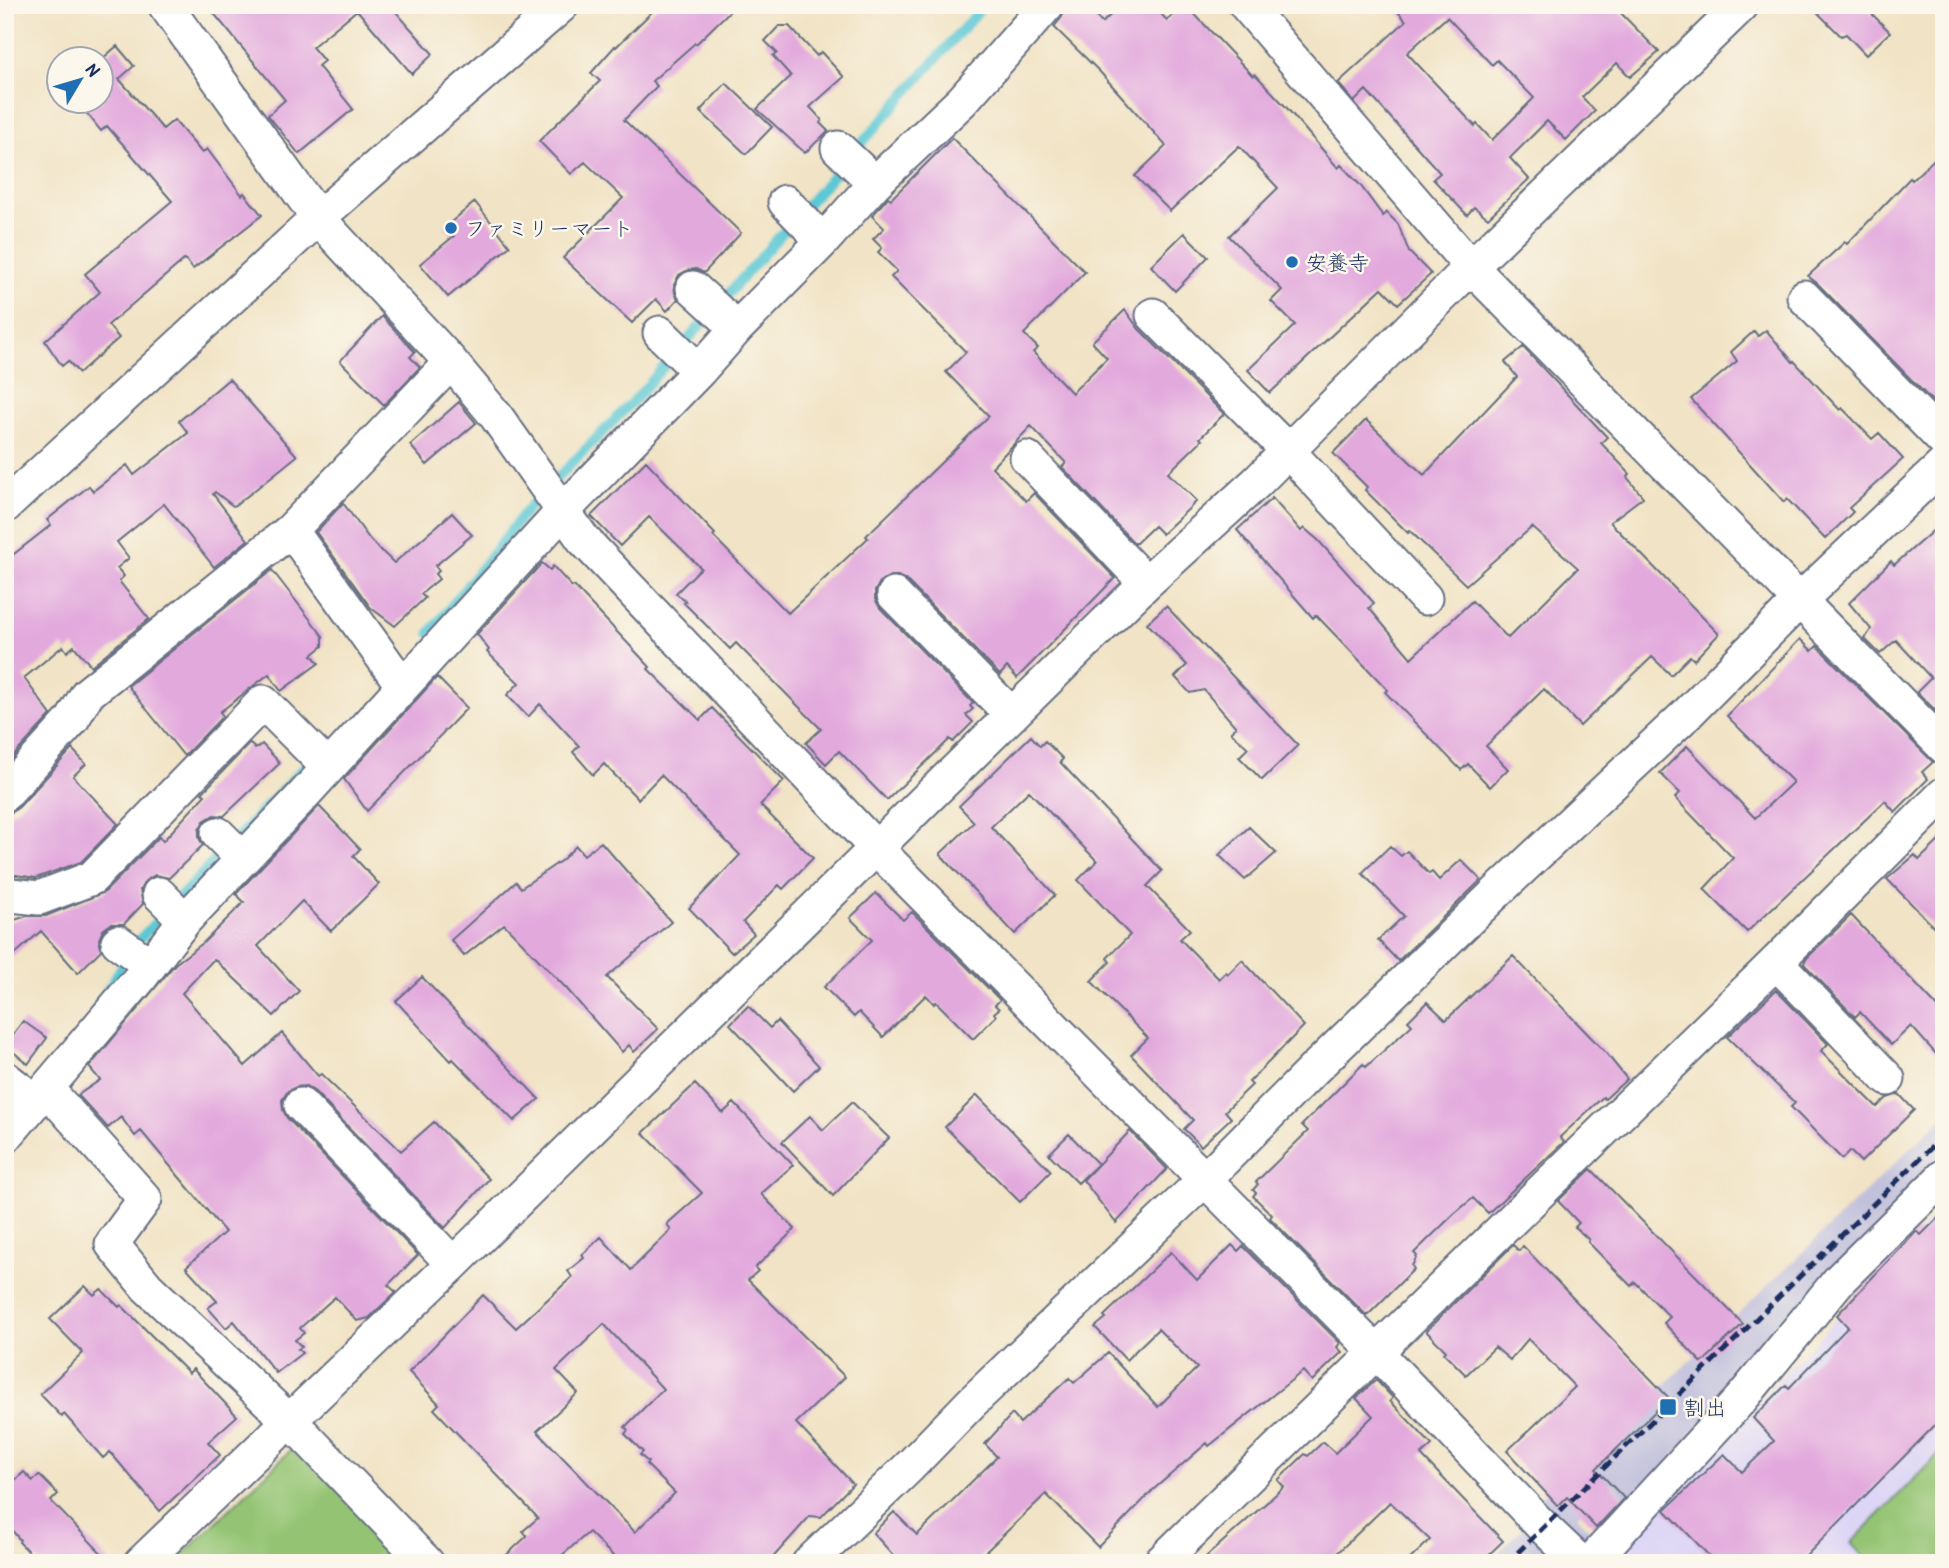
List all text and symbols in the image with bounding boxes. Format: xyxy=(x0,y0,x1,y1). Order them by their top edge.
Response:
north arrow xyxy=(46,46,116,116)
text: N xyxy=(80,58,107,82)
place label: ファミリーマート xyxy=(465,214,633,243)
marker: ファミリーマート xyxy=(443,220,459,236)
place label: 安養寺 xyxy=(1306,248,1369,277)
marker: 安養寺 xyxy=(1284,254,1300,270)
place label: 割出 xyxy=(1684,1393,1726,1422)
marker: 割出 xyxy=(1658,1397,1678,1417)

